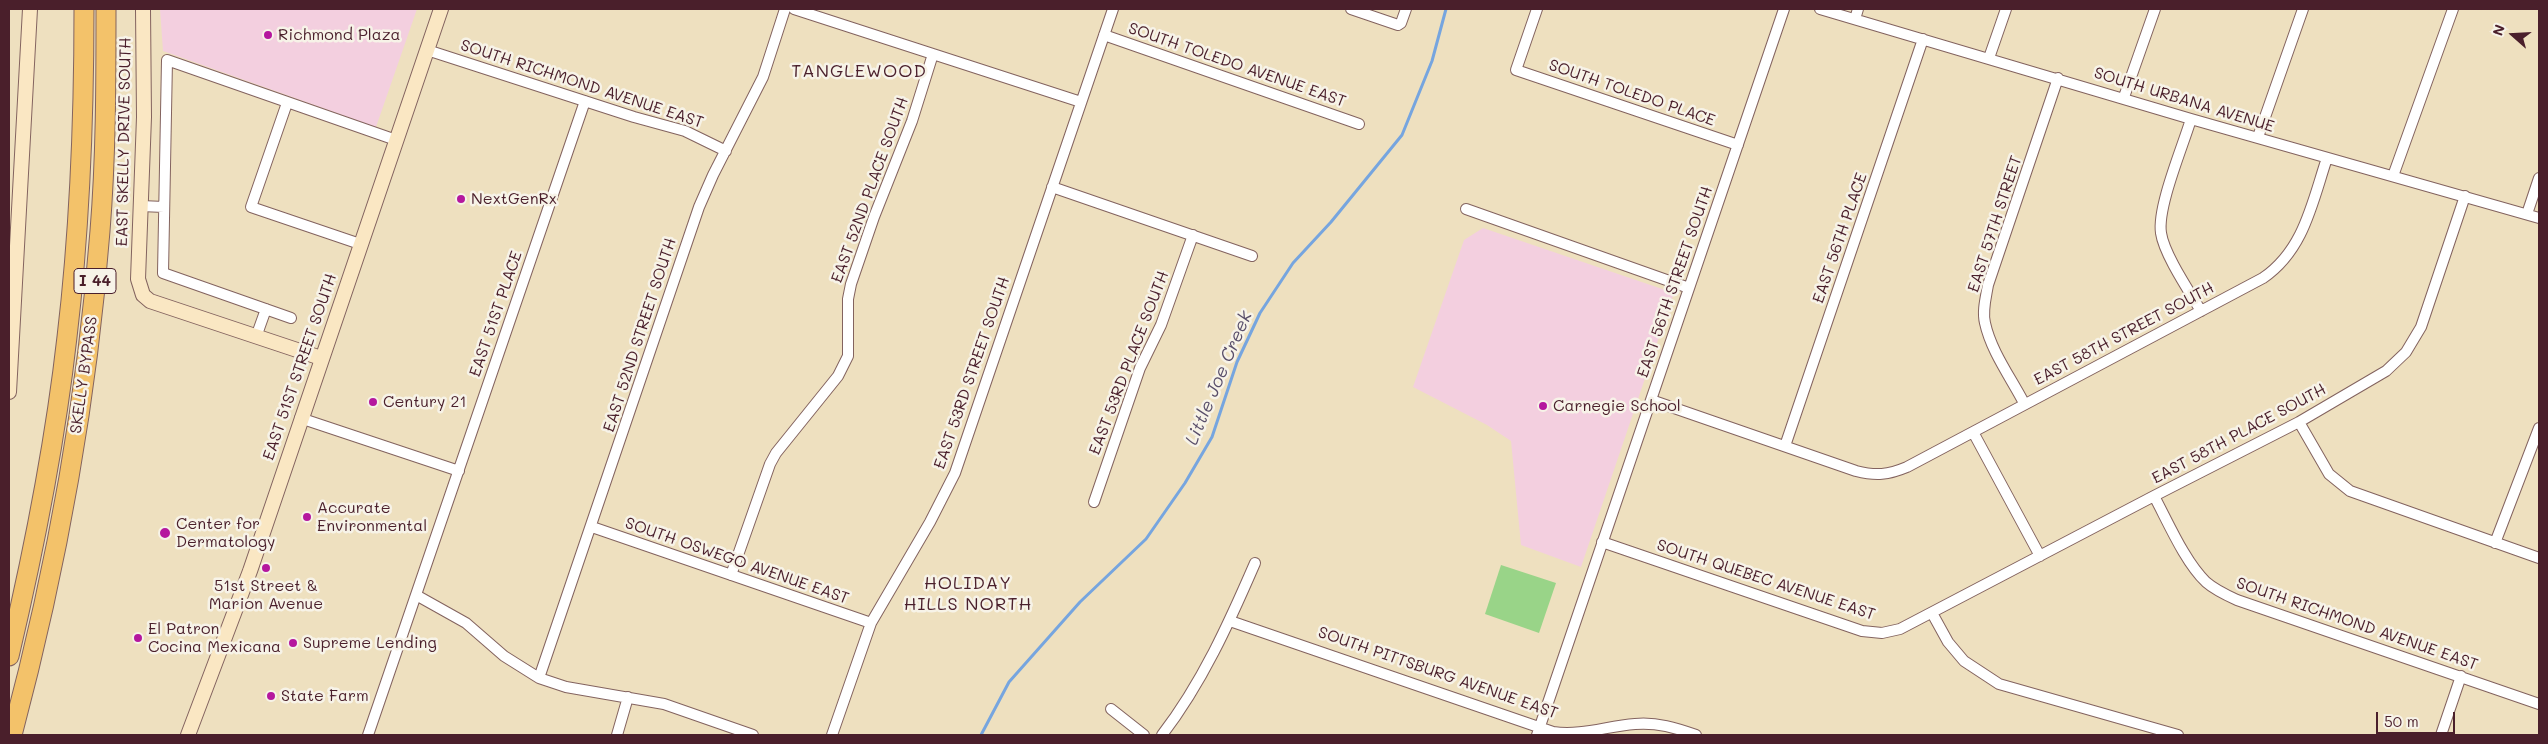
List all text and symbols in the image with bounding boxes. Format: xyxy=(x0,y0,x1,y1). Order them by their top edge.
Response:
north arrow xyxy=(2488,10,2538,60)
street label: SOUTH TOLEDO AVENUE EAST xyxy=(1126,19,1348,111)
text: N xyxy=(2488,22,2509,38)
place label: Richmond Plaza xyxy=(278,25,401,45)
marker: Richmond Plaza xyxy=(262,29,274,41)
street label: SOUTH RICHMOND AVENUE EAST xyxy=(458,36,706,132)
street label: EAST SKELLY DRIVE SOUTH xyxy=(113,37,135,247)
street label: SOUTH TOLEDO PLACE xyxy=(1546,55,1718,131)
district label: TANGLEWOOD xyxy=(790,60,928,82)
street label: SOUTH URBANA AVENUE xyxy=(2092,63,2276,137)
street label: EAST 52ND PLACE SOUTH xyxy=(827,95,913,285)
street label: EAST 57TH STREET xyxy=(1964,153,2026,295)
street label: EAST 56TH PLACE xyxy=(1809,170,1871,306)
street label: EAST 56TH STREET SOUTH xyxy=(1633,184,1717,380)
place label: NextGenRx xyxy=(471,189,557,209)
marker: NextGenRx xyxy=(455,193,467,205)
street label: EAST 52ND STREET SOUTH xyxy=(600,236,680,434)
street label: EAST 51ST PLACE xyxy=(465,249,527,379)
road number: I 44 xyxy=(74,268,116,294)
street label: EAST 53RD PLACE SOUTH xyxy=(1085,269,1173,457)
street label: EAST 51ST STREET SOUTH xyxy=(259,271,341,463)
street label: EAST 53RD STREET SOUTH xyxy=(930,275,1014,471)
street label: EAST 58TH STREET SOUTH xyxy=(2031,278,2217,390)
water label: Little Joe Creek xyxy=(1181,308,1257,448)
street label: SKELLY BYPASS xyxy=(66,315,102,435)
street label: EAST 58TH PLACE SOUTH xyxy=(2149,380,2329,488)
place label: Century 21 xyxy=(383,392,467,412)
marker: Century 21 xyxy=(367,396,379,408)
place label: Carnegie School xyxy=(1553,396,1681,416)
marker: Carnegie School xyxy=(1537,400,1549,412)
place label: Accurate Environmental xyxy=(317,498,427,536)
marker: Accurate Environmental xyxy=(301,511,313,523)
place label: Center for Dermatology xyxy=(176,514,275,552)
street label: SOUTH OSWEGO AVENUE EAST xyxy=(623,514,851,608)
marker: Center for Dermatology xyxy=(158,526,172,540)
street label: SOUTH QUEBEC AVENUE EAST xyxy=(1654,536,1878,624)
marker: 51st Street & Marion Avenue xyxy=(260,562,272,574)
district label: HOLIDAY HILLS NORTH xyxy=(902,572,1034,614)
street label: SOUTH RICHMOND AVENUE EAST xyxy=(2234,574,2480,674)
place label: 51st Street & Marion Avenue xyxy=(209,576,323,614)
place label: El Patron Cocina Mexicana xyxy=(148,619,281,657)
street label: SOUTH PITTSBURG AVENUE EAST xyxy=(1316,623,1560,723)
marker: El Patron Cocina Mexicana xyxy=(132,632,144,644)
place label: Supreme Lending xyxy=(303,633,437,653)
marker: Supreme Lending xyxy=(287,637,299,649)
place label: State Farm xyxy=(281,686,369,706)
marker: State Farm xyxy=(265,690,277,702)
scale bar xyxy=(2378,702,2457,734)
text: 50 m xyxy=(2384,711,2419,731)

